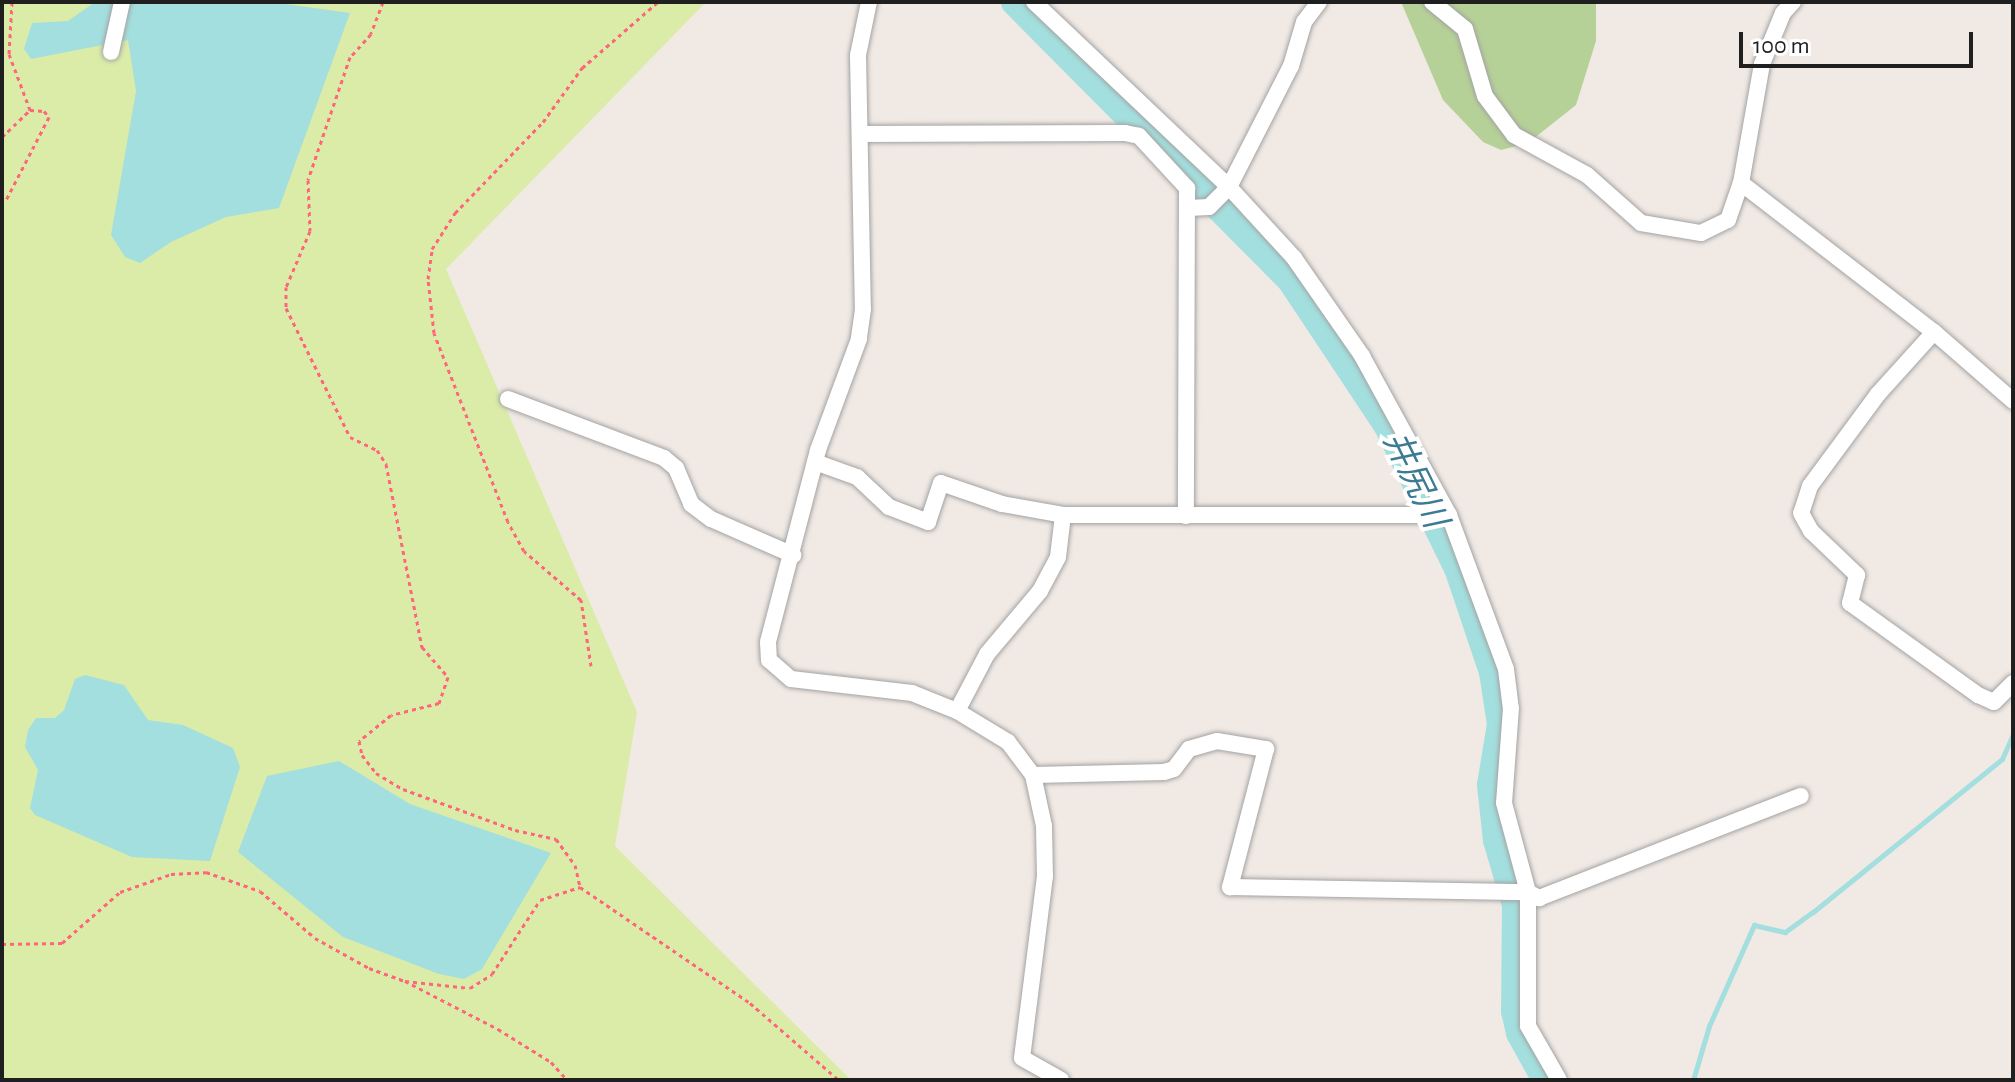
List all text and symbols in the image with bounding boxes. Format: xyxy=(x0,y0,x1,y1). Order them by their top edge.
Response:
scale bar xyxy=(1743,16,1977,66)
text: 100 m xyxy=(1753,34,1810,58)
water label: 井尻川 xyxy=(1373,425,1455,535)

